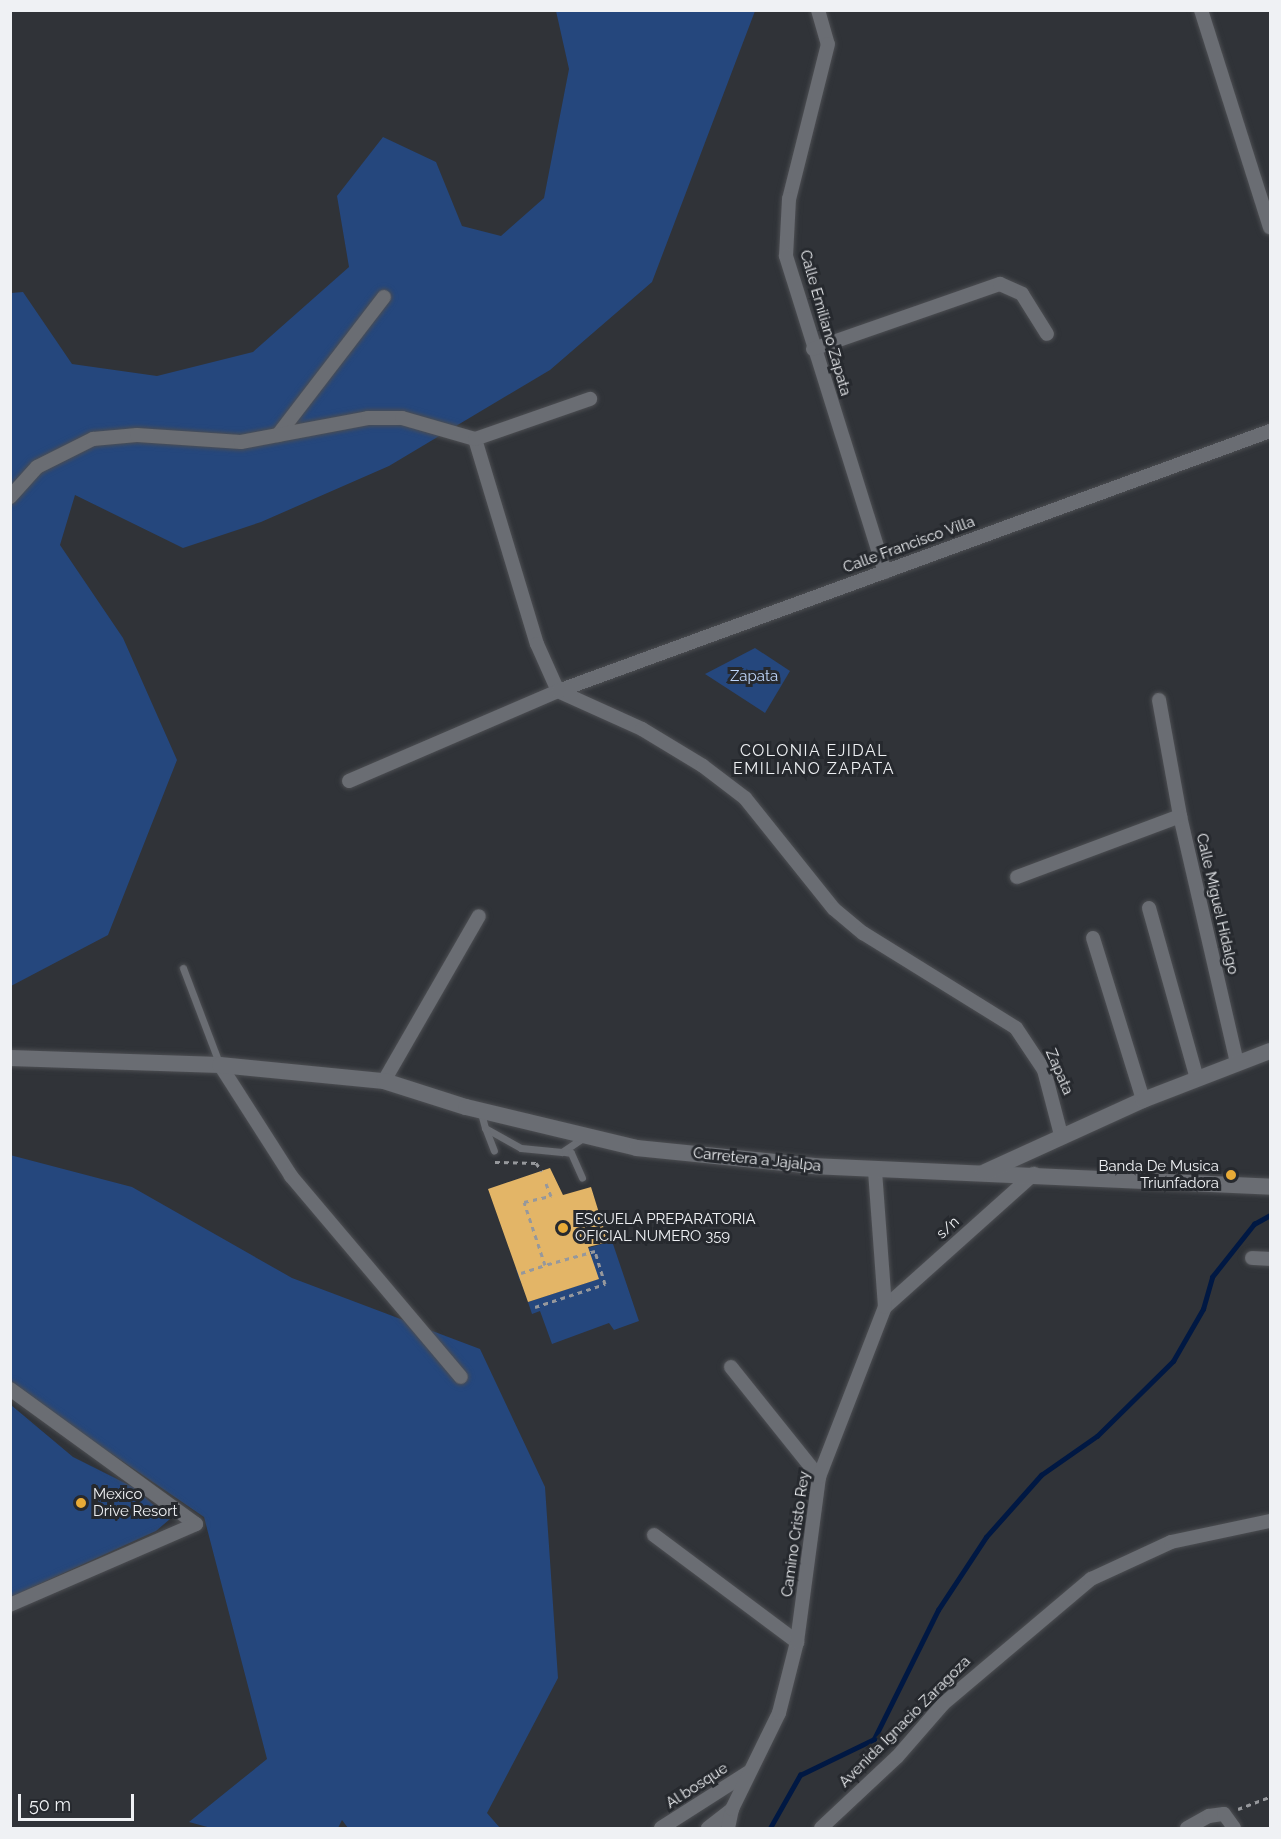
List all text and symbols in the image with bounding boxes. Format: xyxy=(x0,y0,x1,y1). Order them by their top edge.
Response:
street label: Calle Emiliano Zapata xyxy=(796,248,854,398)
street label: Calle Francisco Villa xyxy=(841,513,977,577)
park label: Zapata xyxy=(730,668,778,686)
district label: COLONIA EJIDAL EMILIANO ZAPATA xyxy=(733,741,895,779)
street label: Calle Miguel Hidalgo xyxy=(1192,831,1242,977)
street label: Zapata xyxy=(1041,1046,1077,1098)
street label: Carretera a Jajalpa xyxy=(692,1144,822,1176)
place label: Banda De Musica Triunfadora xyxy=(1098,1157,1219,1192)
marker: Banda De Musica Triunfadora xyxy=(1224,1168,1238,1182)
place label: ESCUELA PREPARATORIA OFICIAL NUMERO 359 xyxy=(575,1210,756,1245)
street label: s/n xyxy=(933,1213,963,1243)
marker: ESCUELA PREPARATORIA OFICIAL NUMERO 359 xyxy=(556,1221,570,1235)
street label: Camino Cristo Rey xyxy=(778,1470,814,1598)
place label: Mexico Drive Resort xyxy=(93,1485,177,1520)
marker: Mexico Drive Resort xyxy=(74,1496,88,1510)
street label: Avenida Ignacio Zaragoza xyxy=(836,1653,974,1791)
street label: Al bosque xyxy=(663,1759,731,1813)
scale bar xyxy=(21,1782,136,1820)
text: 50 m xyxy=(29,1794,71,1815)

